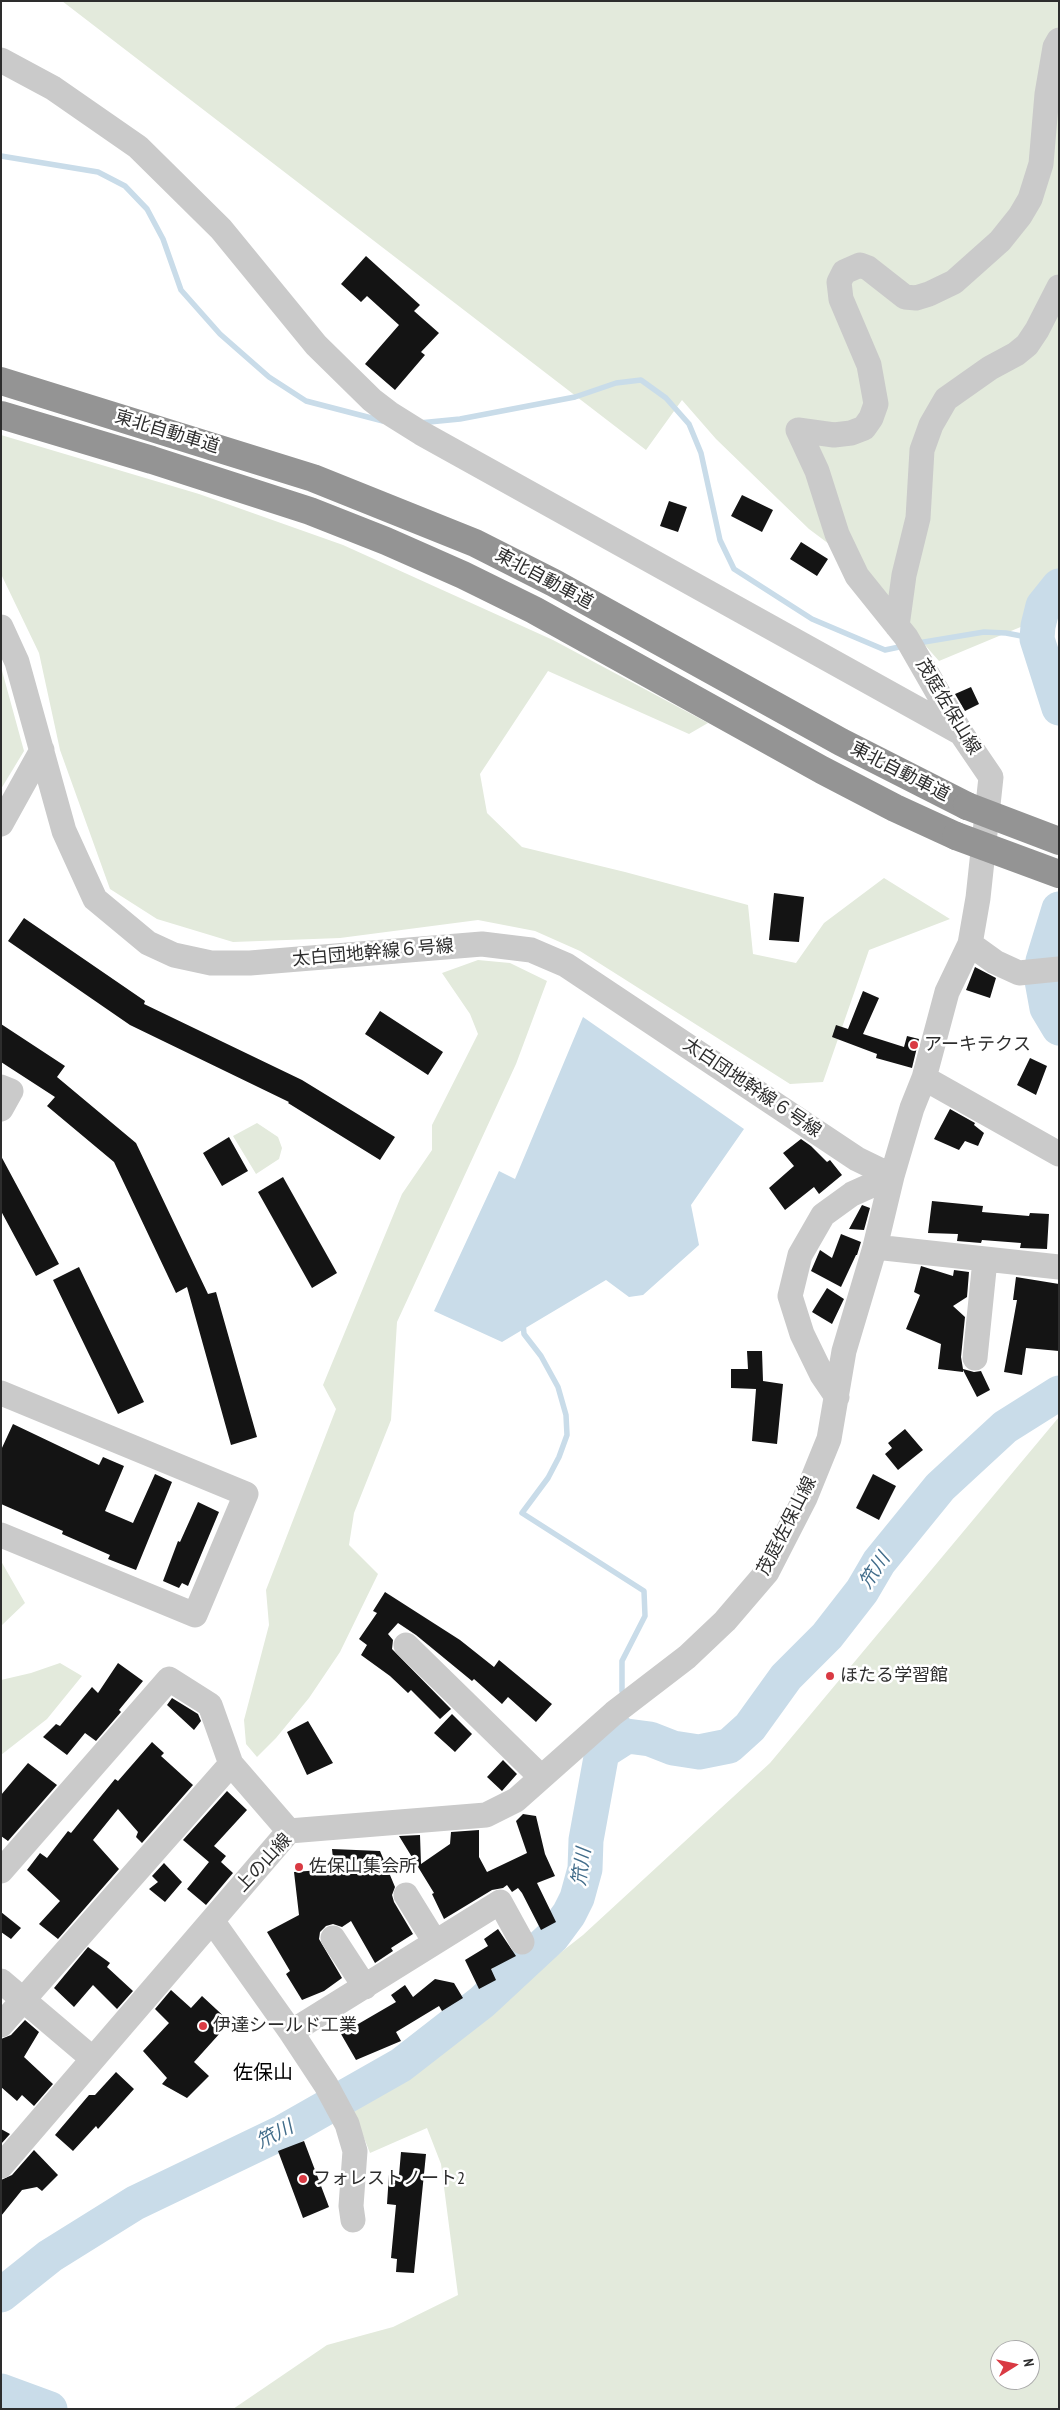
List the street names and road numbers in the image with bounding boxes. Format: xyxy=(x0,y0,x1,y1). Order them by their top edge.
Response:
street label: 東北自動車道 xyxy=(112,406,222,458)
street label: 東北自動車道 xyxy=(491,544,597,614)
street label: 茂庭佐保山線 xyxy=(911,655,985,759)
street label: 東北自動車道 xyxy=(847,738,953,806)
street label: 太白団地幹線６号線 xyxy=(291,935,455,971)
street label: 太白団地幹線６号線 xyxy=(679,1034,825,1142)
street label: 茂庭佐保山線 xyxy=(753,1473,821,1579)
street label: 上の山線 xyxy=(232,1829,296,1897)

